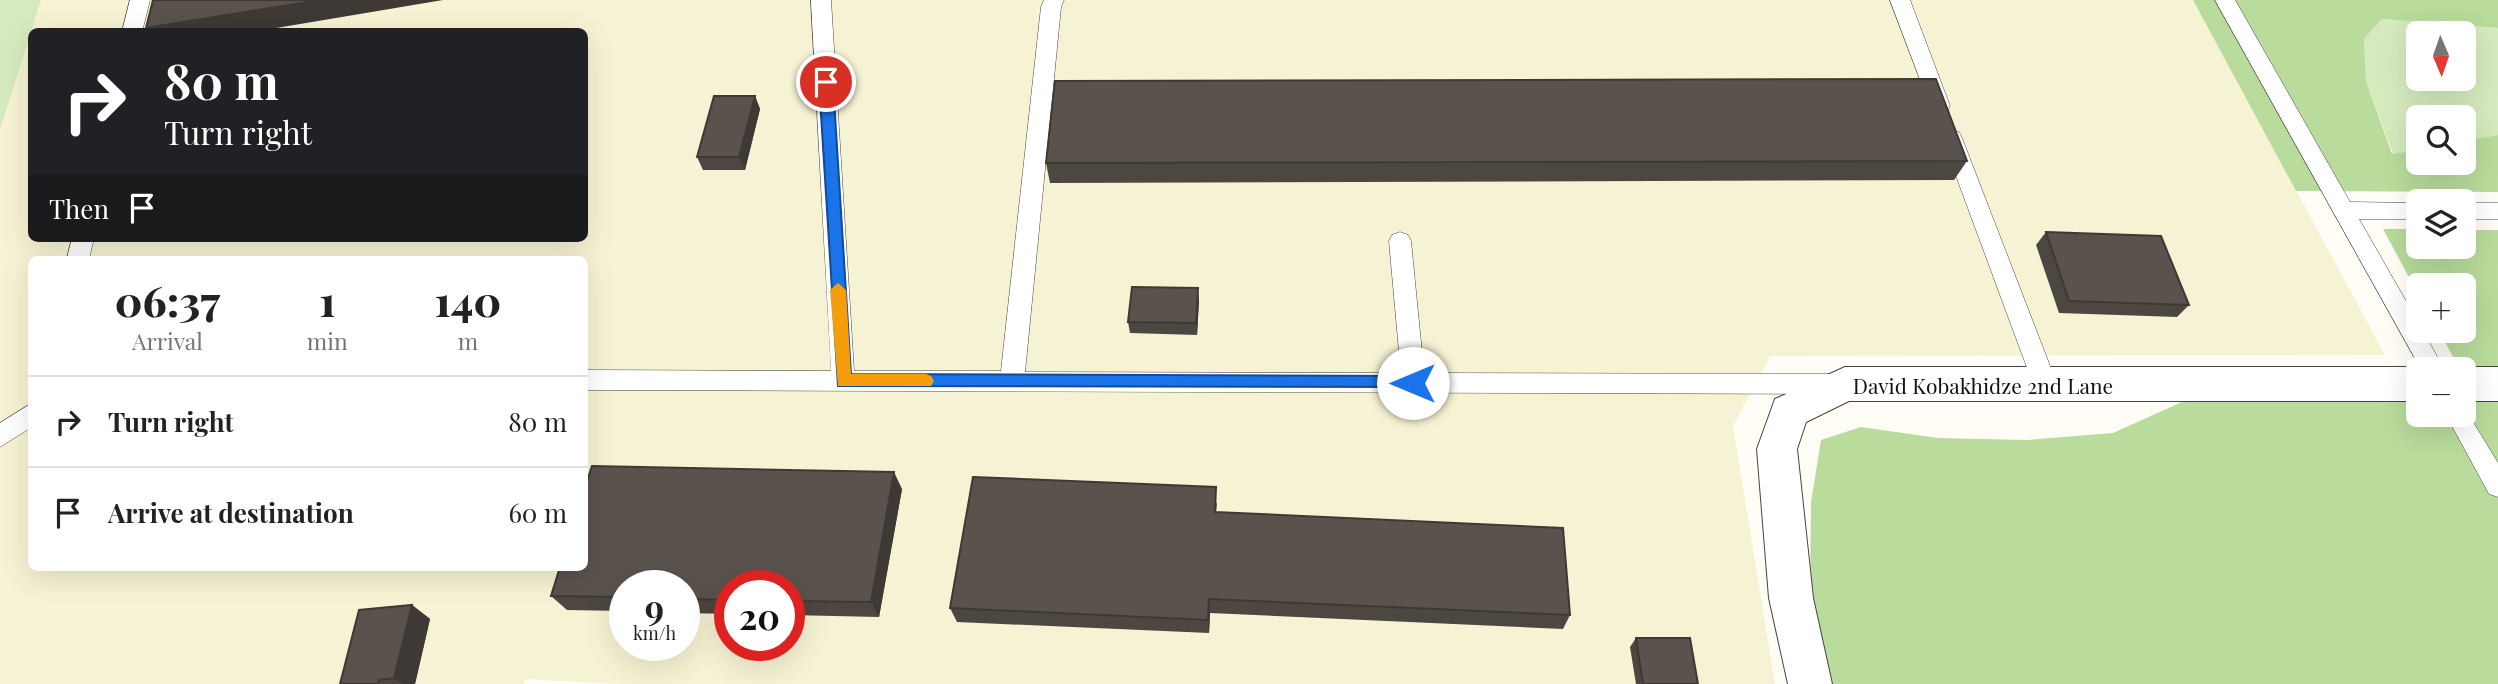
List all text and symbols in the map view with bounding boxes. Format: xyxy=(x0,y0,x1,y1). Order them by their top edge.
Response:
north arrow xyxy=(2406,21,2476,91)
map controls xyxy=(2406,21,2476,427)
text: 80 m xyxy=(164,47,279,112)
pin xyxy=(796,52,856,112)
icon: right xyxy=(49,56,140,147)
icon: arrive xyxy=(807,63,845,101)
button: search xyxy=(2406,105,2476,175)
text: Turn right xyxy=(164,110,312,153)
icon: arrive xyxy=(123,189,161,227)
button: layers xyxy=(2406,189,2476,259)
text: Then xyxy=(49,191,109,226)
text: 06:37 xyxy=(115,272,220,328)
text: 1 xyxy=(319,272,335,328)
text: 140 xyxy=(435,272,501,328)
button: + xyxy=(2406,273,2476,343)
text: Arrival xyxy=(132,325,203,356)
text: min xyxy=(307,325,348,356)
text: m xyxy=(458,325,478,356)
position arrow xyxy=(1376,346,1450,420)
button: − xyxy=(2406,357,2476,427)
street label: David Kobakhidze 2nd Lane xyxy=(1853,371,2113,399)
icon: right xyxy=(49,403,87,441)
text: Turn right xyxy=(108,404,234,439)
text: 80 m xyxy=(508,404,567,439)
icon: arrive xyxy=(49,494,87,532)
text: Arrive at destination xyxy=(108,495,354,530)
text: 60 m xyxy=(508,495,567,530)
speed limit sign: 20 xyxy=(714,570,805,661)
text: 9 xyxy=(645,583,664,630)
text: km/h xyxy=(633,621,676,645)

